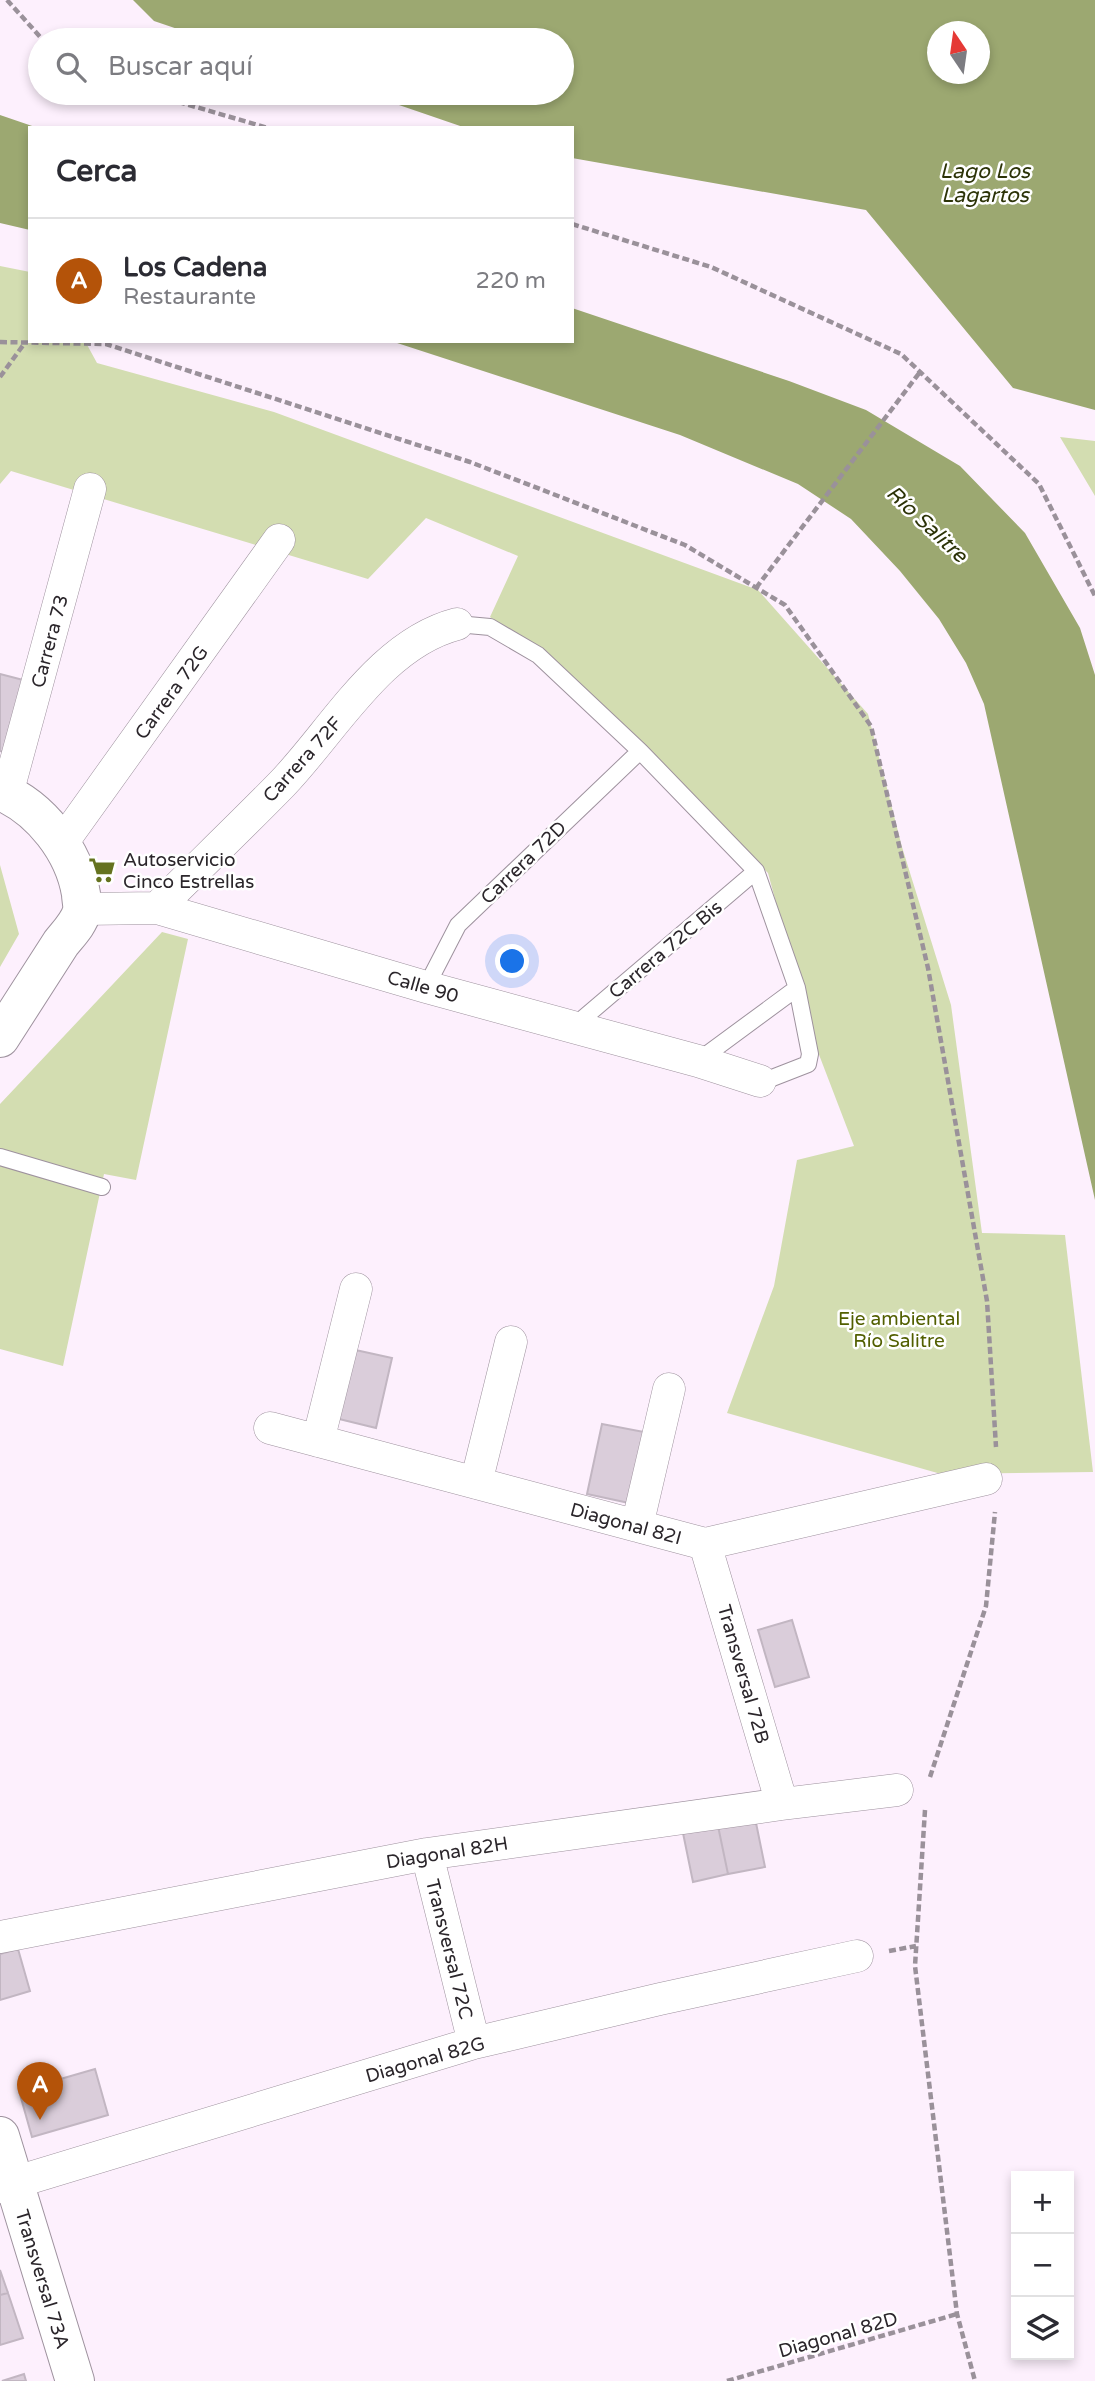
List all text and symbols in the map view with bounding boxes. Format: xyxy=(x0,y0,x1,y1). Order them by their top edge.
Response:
north arrow xyxy=(927,21,990,84)
search box xyxy=(28,28,574,105)
icon: search xyxy=(52,48,90,86)
text: Buscar aquí xyxy=(108,51,253,82)
text: Cerca xyxy=(56,153,137,190)
water label: Lago Los Lagartos xyxy=(940,159,1032,208)
text: Los Cadena xyxy=(123,252,267,283)
text: A xyxy=(70,267,88,295)
text: 220 m xyxy=(476,267,546,295)
text: Restaurante xyxy=(123,283,256,311)
water label: Río Salitre xyxy=(881,481,973,569)
street label: Carrera 73 xyxy=(27,592,73,690)
street label: Carrera 72G xyxy=(131,642,213,744)
street label: Carrera 72F xyxy=(259,712,347,807)
street label: Carrera 72D xyxy=(477,817,571,909)
place label: Autoservicio Cinco Estrellas xyxy=(123,849,254,893)
supermarket icon: Autoservicio Cinco Estrellas xyxy=(87,855,117,885)
street label: Carrera 72C Bis xyxy=(605,896,727,1003)
your location xyxy=(495,944,529,978)
street label: Calle 90 xyxy=(385,966,461,1008)
park label: Eje ambiental Río Salitre xyxy=(838,1308,960,1352)
street label: Diagonal 82I xyxy=(568,1499,684,1549)
street label: Transversal 72B xyxy=(713,1602,773,1746)
street label: Diagonal 82H xyxy=(385,1832,510,1873)
street label: Transversal 72C xyxy=(421,1877,477,2022)
street label: Diagonal 82G xyxy=(363,2032,488,2088)
pin: A xyxy=(17,2062,63,2120)
map controls xyxy=(1011,2171,1074,2360)
button: + xyxy=(1011,2171,1074,2234)
street label: Transversal 73A xyxy=(10,2207,74,2352)
button: − xyxy=(1011,2234,1074,2297)
button: layers xyxy=(1011,2297,1074,2360)
street label: Diagonal 82D xyxy=(776,2307,900,2362)

